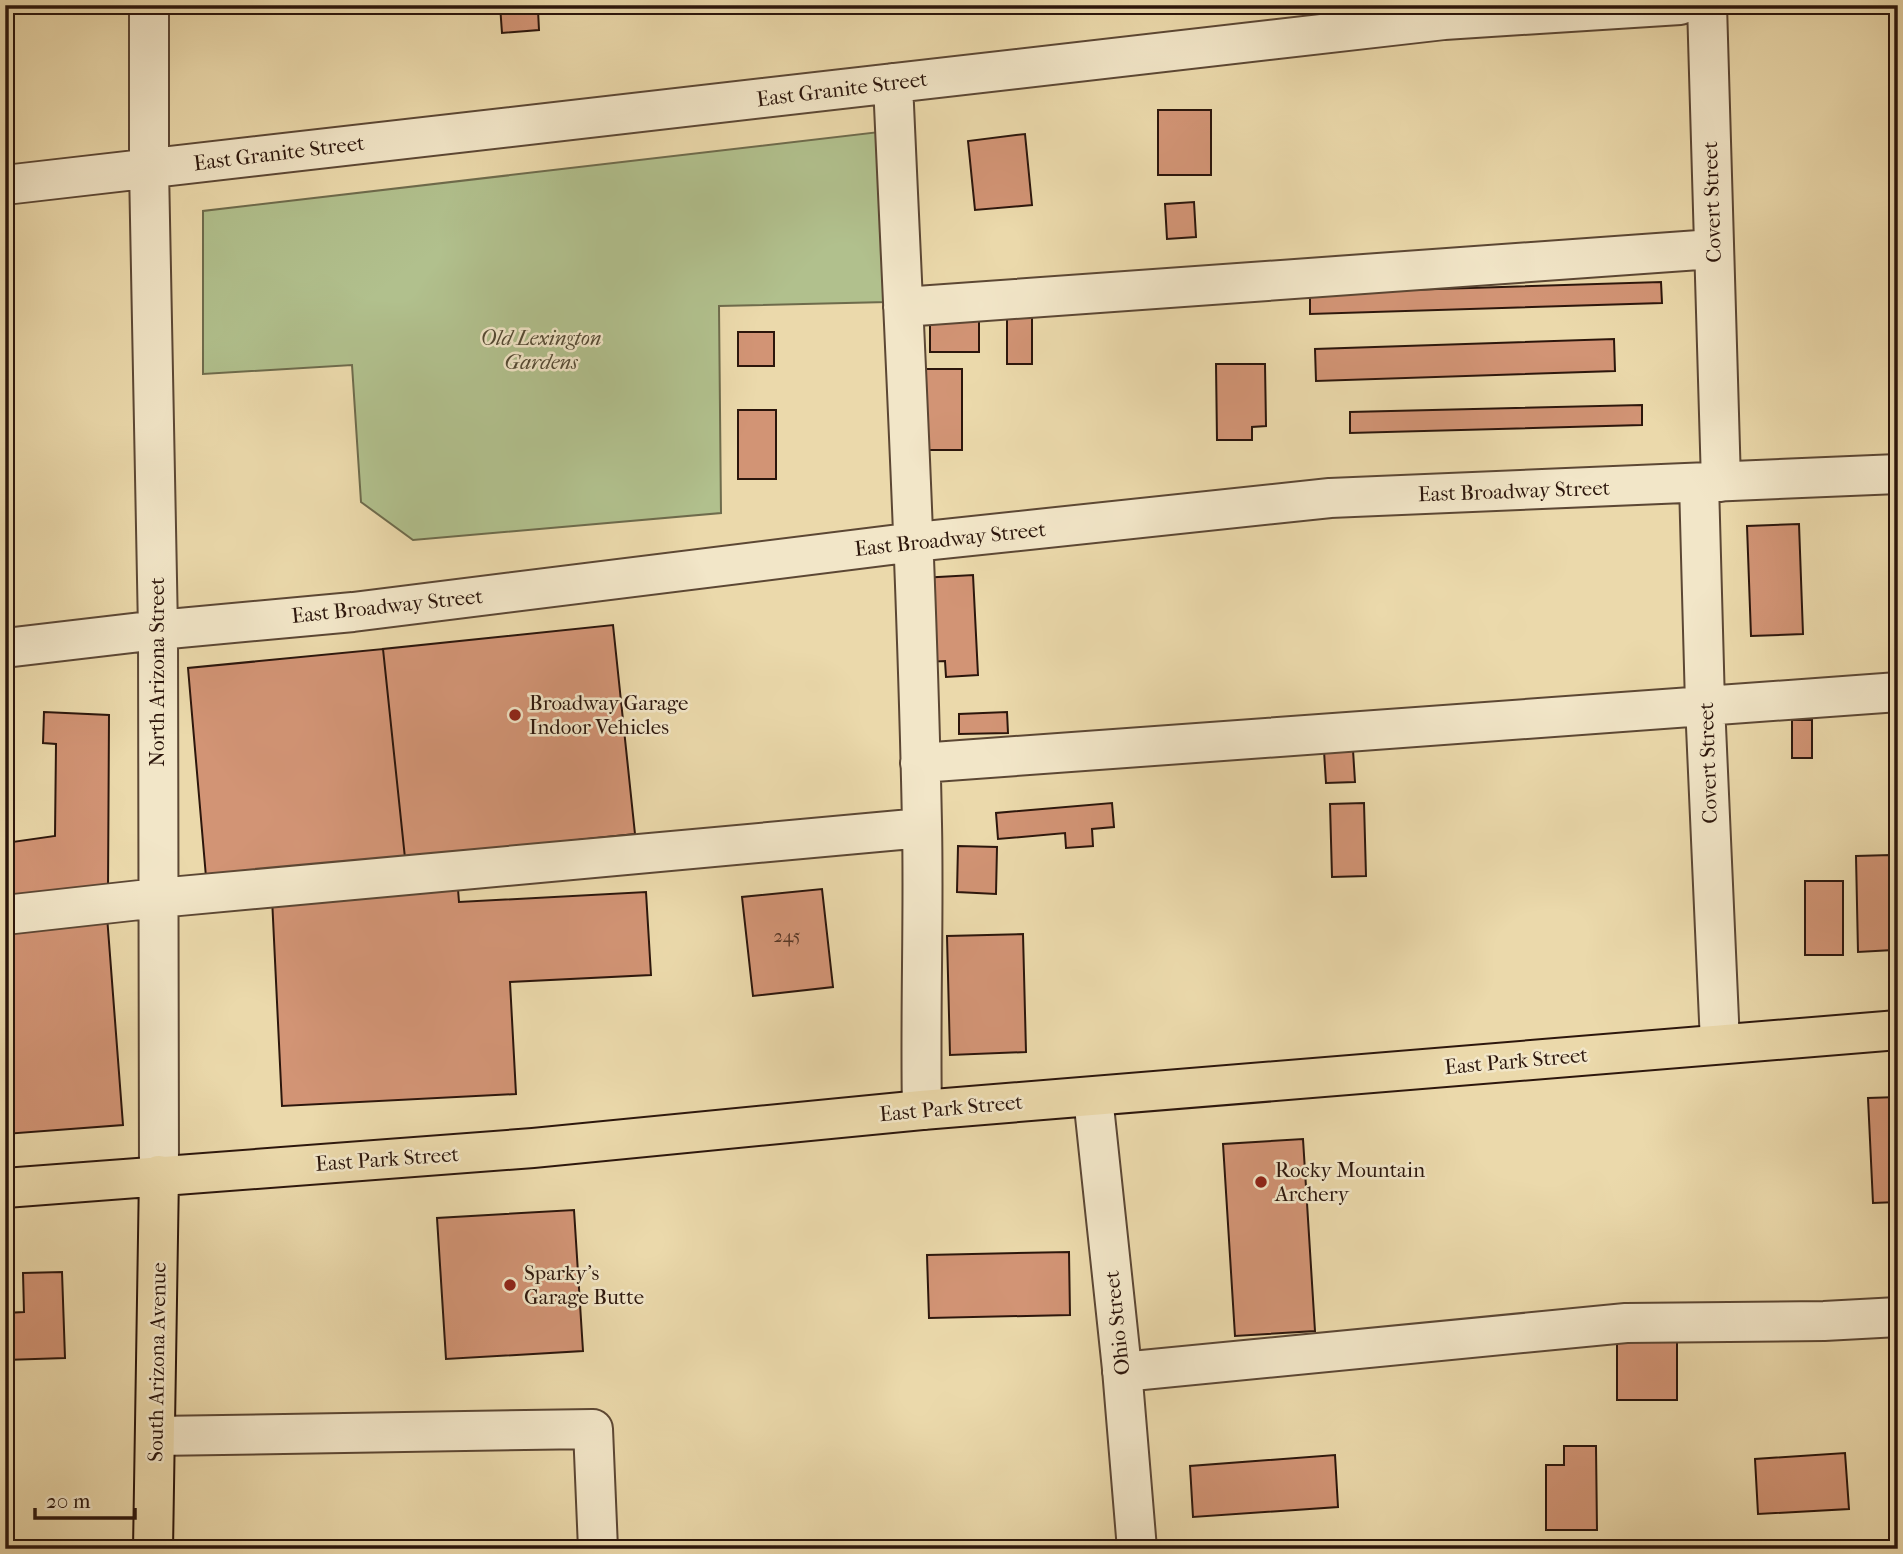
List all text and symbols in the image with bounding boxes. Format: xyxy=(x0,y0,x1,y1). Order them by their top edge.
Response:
street label: East Granite Street xyxy=(755,67,929,111)
street label: East Granite Street xyxy=(192,131,366,175)
street label: Covert Street xyxy=(1698,140,1726,263)
park label: Old Lexington Gardens xyxy=(480,326,602,374)
street label: East Broadway Street xyxy=(1418,476,1611,506)
street label: East Broadway Street xyxy=(853,517,1047,561)
street label: North Arizona Street xyxy=(145,577,169,767)
street label: East Broadway Street xyxy=(290,584,484,628)
place label: Broadway Garage Indoor Vehicles xyxy=(529,691,688,739)
street label: Covert Street xyxy=(1694,701,1722,824)
marker: Broadway Garage Indoor Vehicles xyxy=(507,707,523,723)
house number: 245 xyxy=(773,926,801,947)
street label: East Park Street xyxy=(1443,1043,1589,1079)
street label: East Park Street xyxy=(878,1090,1024,1126)
street label: East Park Street xyxy=(314,1142,460,1176)
place label: Rocky Mountain Archery xyxy=(1274,1158,1425,1206)
marker: Rocky Mountain Archery xyxy=(1253,1174,1269,1190)
place label: Sparky's Garage Butte xyxy=(524,1261,644,1309)
street label: South Arizona Avenue xyxy=(143,1262,171,1462)
street label: Ohio Street xyxy=(1100,1269,1134,1376)
marker: Sparky's Garage Butte xyxy=(502,1277,518,1293)
scale bar xyxy=(35,1477,135,1521)
text: 20 m xyxy=(46,1489,91,1513)

